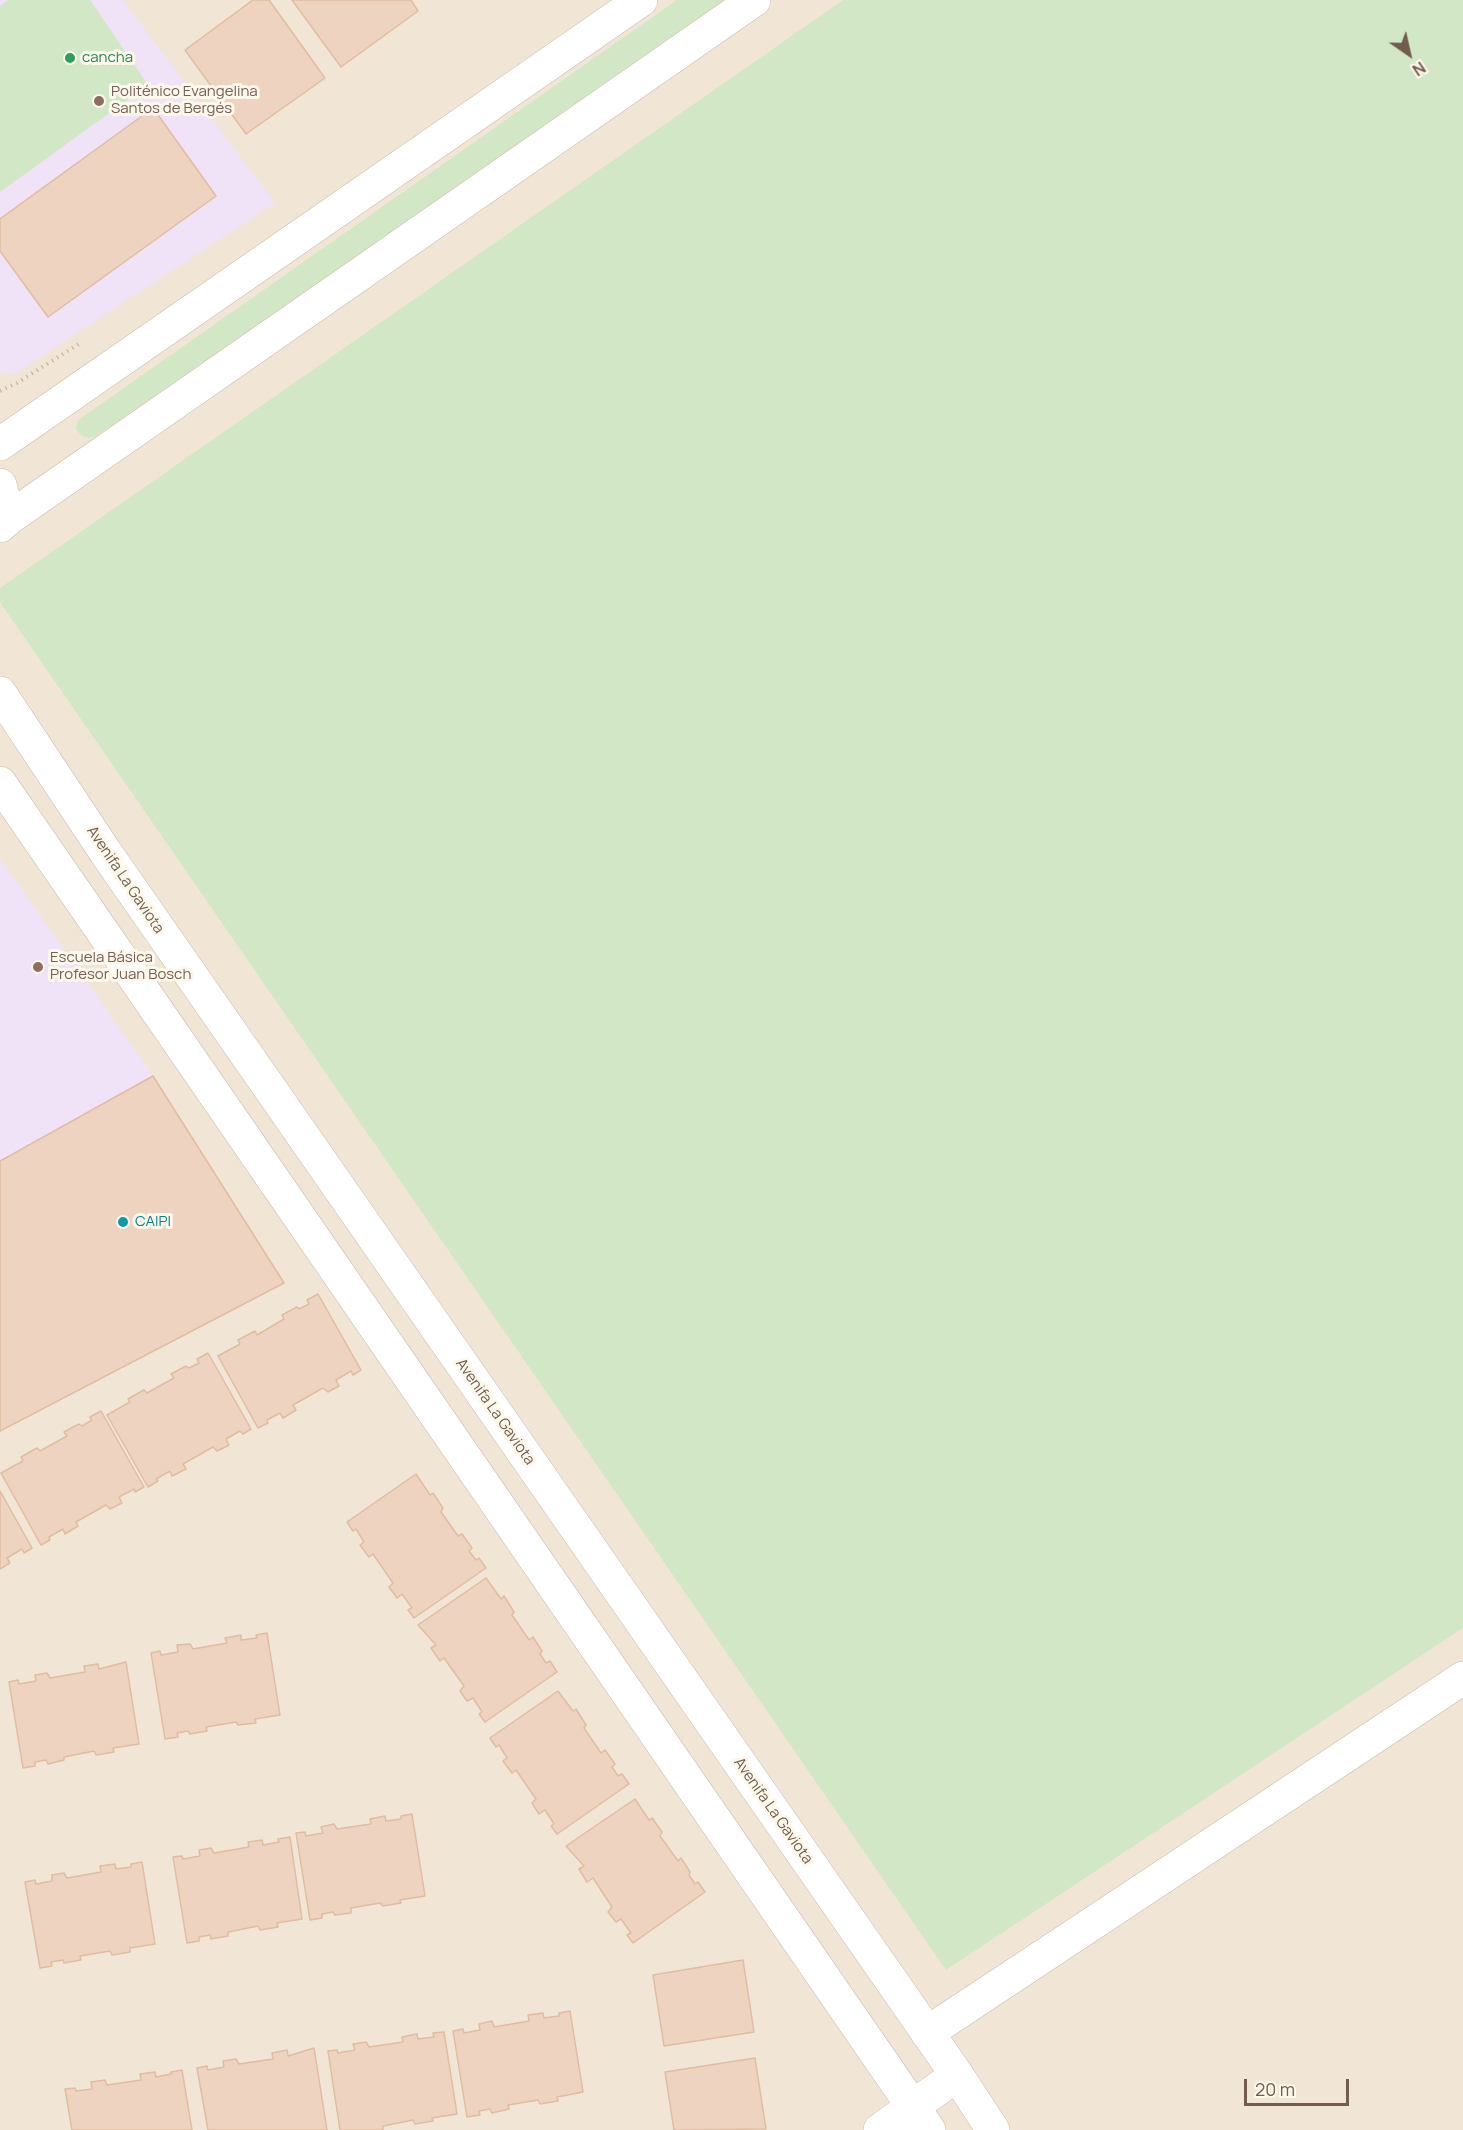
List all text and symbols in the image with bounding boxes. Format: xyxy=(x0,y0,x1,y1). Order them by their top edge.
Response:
north arrow xyxy=(1379,24,1439,84)
place label: cancha xyxy=(82,49,133,67)
marker: cancha xyxy=(63,51,77,65)
text: N xyxy=(1408,57,1430,81)
place label: Politénico Evangelina Santos de Bergés xyxy=(111,83,258,118)
marker: Politénico Evangelina Santos de Bergés xyxy=(92,94,106,108)
street label: Avenifa La Gaviota xyxy=(82,823,168,937)
place label: Escuela Básica Profesor Juan Bosch xyxy=(50,949,191,984)
marker: Escuela Básica Profesor Juan Bosch xyxy=(31,960,45,974)
place label: CAIPI xyxy=(135,1213,171,1231)
marker: CAIPI xyxy=(116,1215,130,1229)
street label: Avenifa La Gaviota xyxy=(452,1355,538,1469)
street label: Avenifa La Gaviota xyxy=(730,1754,816,1868)
scale bar xyxy=(1247,2067,1352,2105)
text: 20 m xyxy=(1255,2077,1295,2101)

